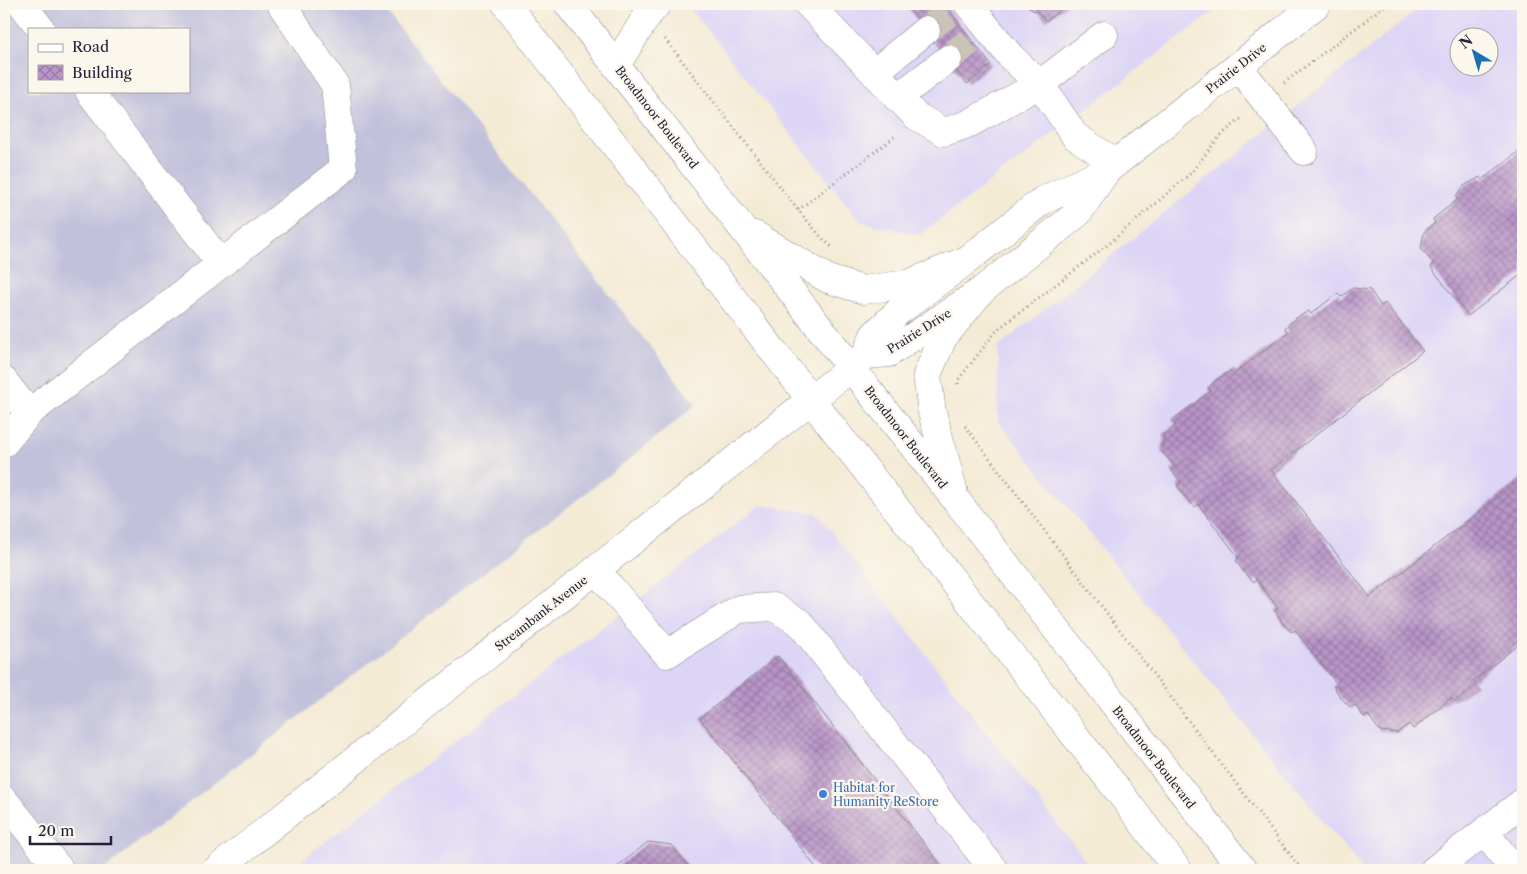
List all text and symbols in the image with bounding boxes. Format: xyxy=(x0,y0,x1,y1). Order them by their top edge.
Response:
legend xyxy=(28,28,190,92)
north arrow xyxy=(1450,28,1500,78)
text: N xyxy=(1456,31,1476,53)
text: Road xyxy=(72,37,109,56)
street label: Prairie Drive xyxy=(1203,40,1269,96)
text: Building xyxy=(72,63,132,82)
street label: Broadmoor Boulevard xyxy=(612,63,702,172)
street label: Prairie Drive xyxy=(884,305,954,357)
street label: Broadmoor Boulevard xyxy=(861,383,951,492)
street label: Streambank Avenue xyxy=(492,572,591,654)
street label: Broadmoor Boulevard xyxy=(1109,703,1199,812)
place label: Habitat for Humanity ReStore xyxy=(833,780,939,809)
marker: Habitat for Humanity ReStore xyxy=(817,788,829,800)
scale bar xyxy=(30,814,111,846)
text: 20 m xyxy=(38,821,74,840)

